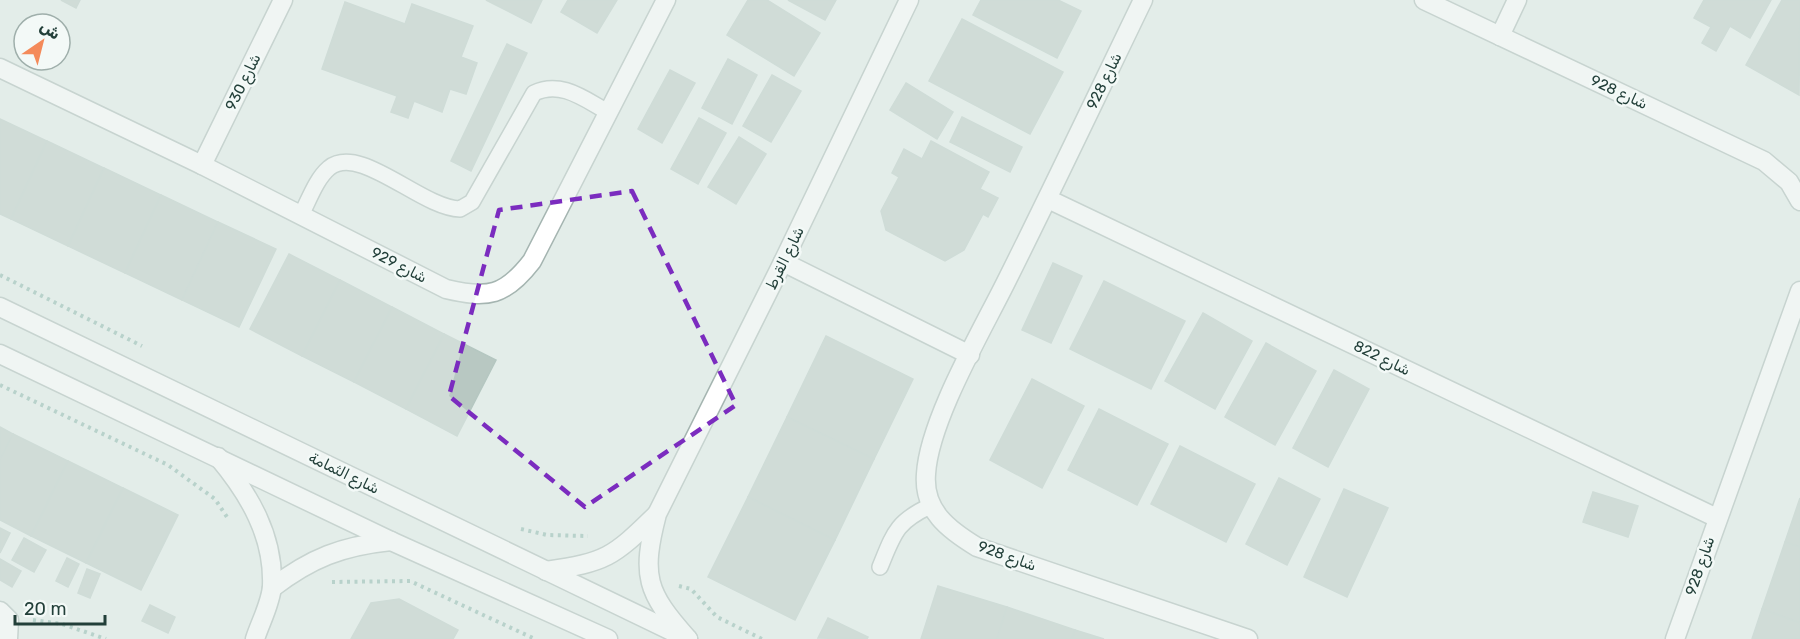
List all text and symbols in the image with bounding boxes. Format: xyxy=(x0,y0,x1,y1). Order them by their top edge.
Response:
north arrow xyxy=(12,12,72,72)
text: ش xyxy=(37,17,64,44)
street label: شارع 928 xyxy=(1083,50,1127,113)
street label: شارع 930 xyxy=(222,51,266,114)
street label: شارع 928 xyxy=(1587,71,1650,115)
street label: شارع القرط xyxy=(762,224,810,293)
street label: شارع 929 xyxy=(367,243,430,288)
street label: شارع 822 xyxy=(1350,337,1413,381)
street label: شارع الثمامة xyxy=(305,448,382,500)
street label: شارع 928 xyxy=(1682,534,1720,598)
street label: شارع 928 xyxy=(975,537,1039,577)
scale bar xyxy=(15,588,105,626)
text: 20 m xyxy=(24,598,66,620)

